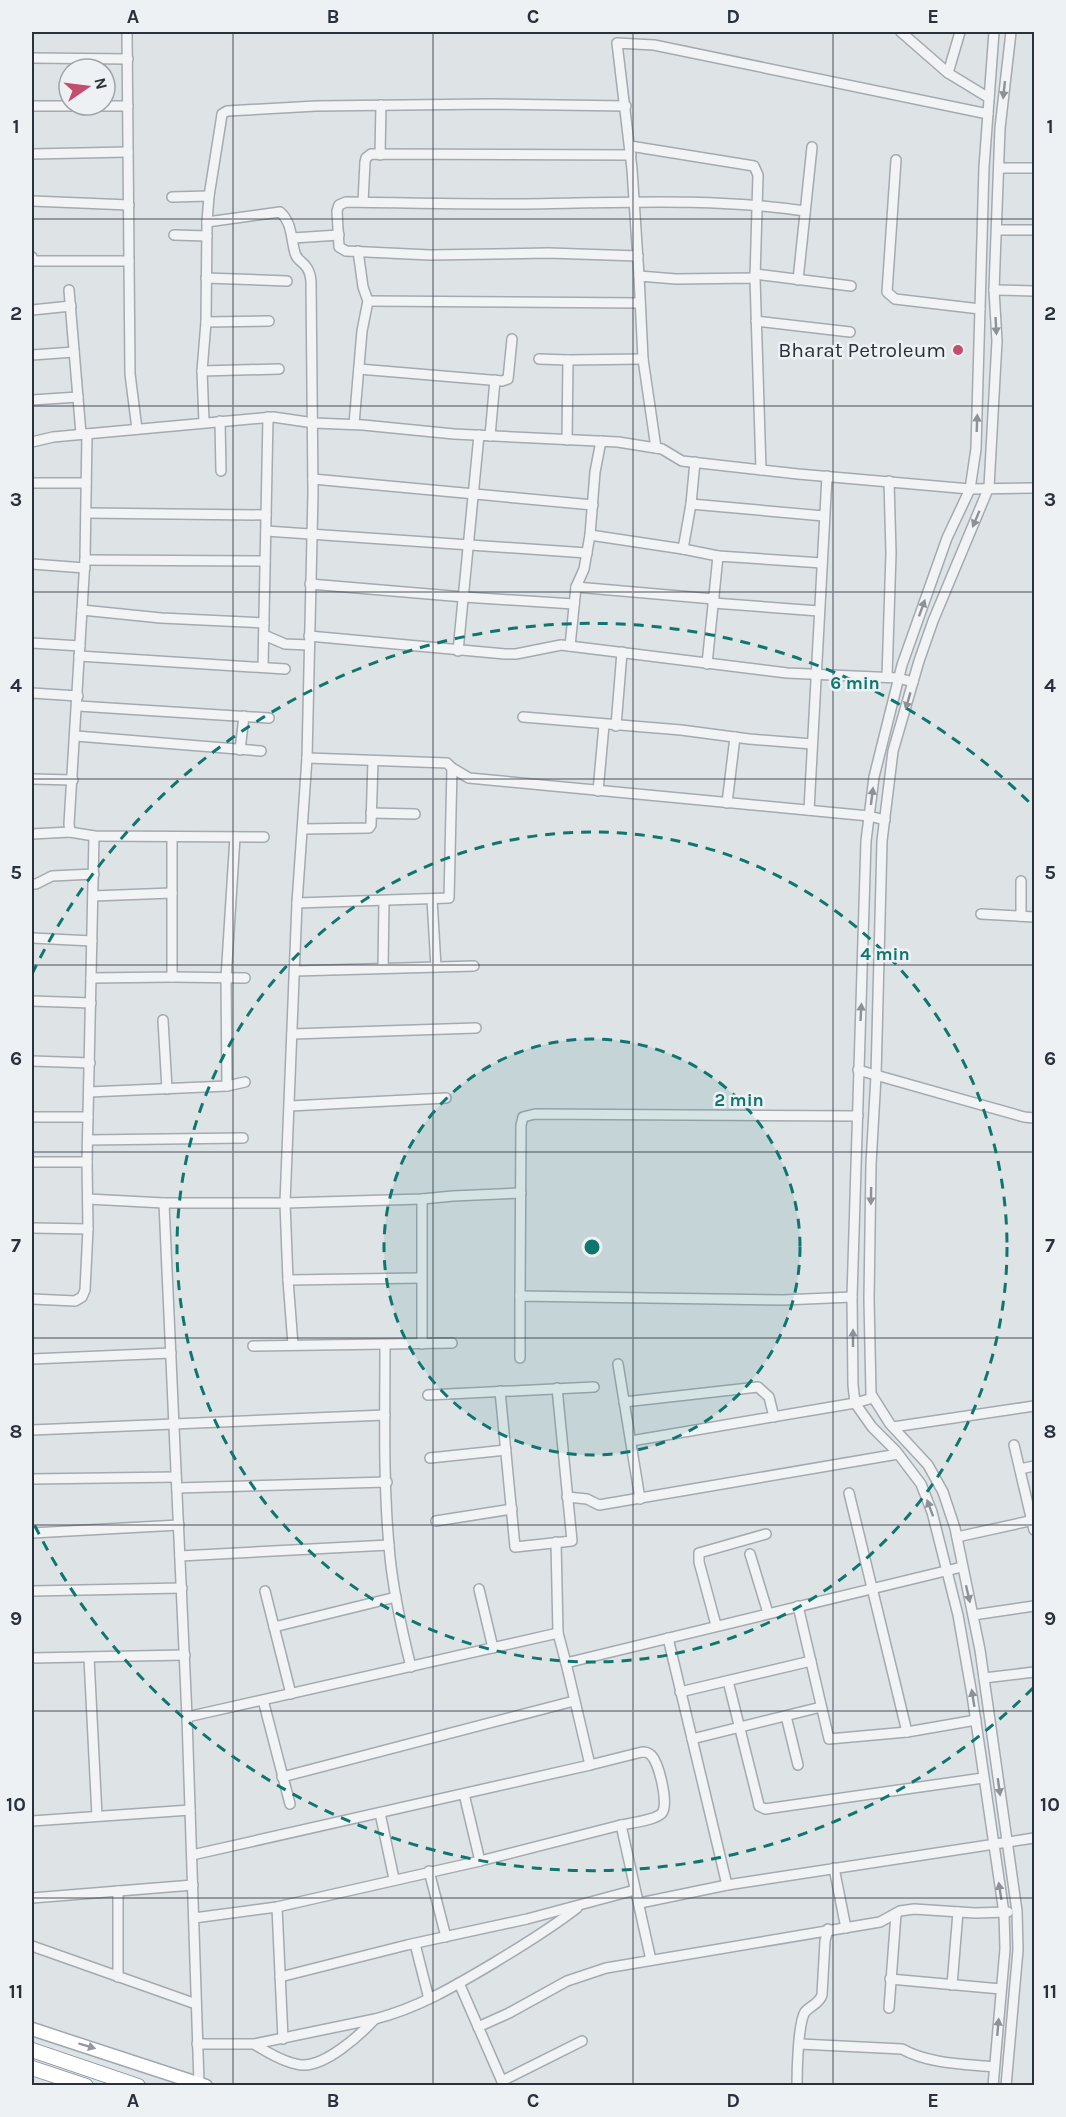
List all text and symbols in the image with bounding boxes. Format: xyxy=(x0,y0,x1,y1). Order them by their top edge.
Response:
text: A xyxy=(127,5,140,28)
text: B xyxy=(327,5,339,28)
text: C xyxy=(527,5,539,28)
text: D xyxy=(726,5,740,28)
text: E xyxy=(927,5,939,28)
north arrow xyxy=(57,57,117,117)
text: N xyxy=(90,76,112,91)
one-way arrow xyxy=(999,80,1009,99)
text: 1 xyxy=(12,115,20,138)
text: 1 xyxy=(1046,115,1054,138)
text: 2 xyxy=(10,302,22,325)
text: 2 xyxy=(1044,302,1056,325)
one-way arrow xyxy=(992,317,1001,336)
place label: Bharat Petroleum xyxy=(778,338,946,362)
marker: Bharat Petroleum xyxy=(951,343,965,357)
one-way arrow xyxy=(972,414,982,433)
text: 3 xyxy=(10,488,22,511)
text: 3 xyxy=(1044,488,1056,511)
one-way arrow xyxy=(971,510,981,528)
one-way arrow xyxy=(917,599,927,617)
text: 6 min xyxy=(830,672,880,694)
text: 4 xyxy=(10,674,22,697)
text: 4 xyxy=(1044,674,1056,697)
one-way arrow xyxy=(903,692,912,710)
one-way arrow xyxy=(867,787,876,806)
text: 5 xyxy=(10,861,22,884)
text: 5 xyxy=(1044,861,1056,884)
text: 4 min xyxy=(860,943,910,965)
one-way arrow xyxy=(857,1002,866,1021)
text: 6 xyxy=(10,1047,22,1070)
text: 6 xyxy=(1044,1047,1056,1070)
text: 2 min xyxy=(714,1089,764,1111)
one-way arrow xyxy=(866,1187,875,1206)
text: 7 xyxy=(11,1234,21,1257)
text: 7 xyxy=(1045,1234,1055,1257)
centre of rings xyxy=(582,1237,602,1257)
one-way arrow xyxy=(848,1329,857,1348)
text: 8 xyxy=(10,1420,22,1443)
text: 8 xyxy=(1044,1420,1056,1443)
one-way arrow xyxy=(924,1499,934,1517)
one-way arrow xyxy=(964,1585,974,1604)
text: 9 xyxy=(10,1607,22,1630)
text: 9 xyxy=(1044,1607,1056,1630)
one-way arrow xyxy=(968,1688,977,1707)
one-way arrow xyxy=(994,1777,1003,1796)
text: 10 xyxy=(6,1793,26,1816)
text: 10 xyxy=(1040,1793,1060,1816)
one-way arrow xyxy=(996,1881,1005,1900)
text: 11 xyxy=(9,1980,23,2003)
text: 11 xyxy=(1043,1980,1057,2003)
one-way arrow xyxy=(993,2018,1003,2037)
one-way arrow xyxy=(79,2042,97,2051)
text: A xyxy=(127,2089,140,2112)
text: B xyxy=(327,2089,339,2112)
text: C xyxy=(527,2089,539,2112)
text: D xyxy=(726,2089,740,2112)
text: E xyxy=(927,2089,939,2112)

